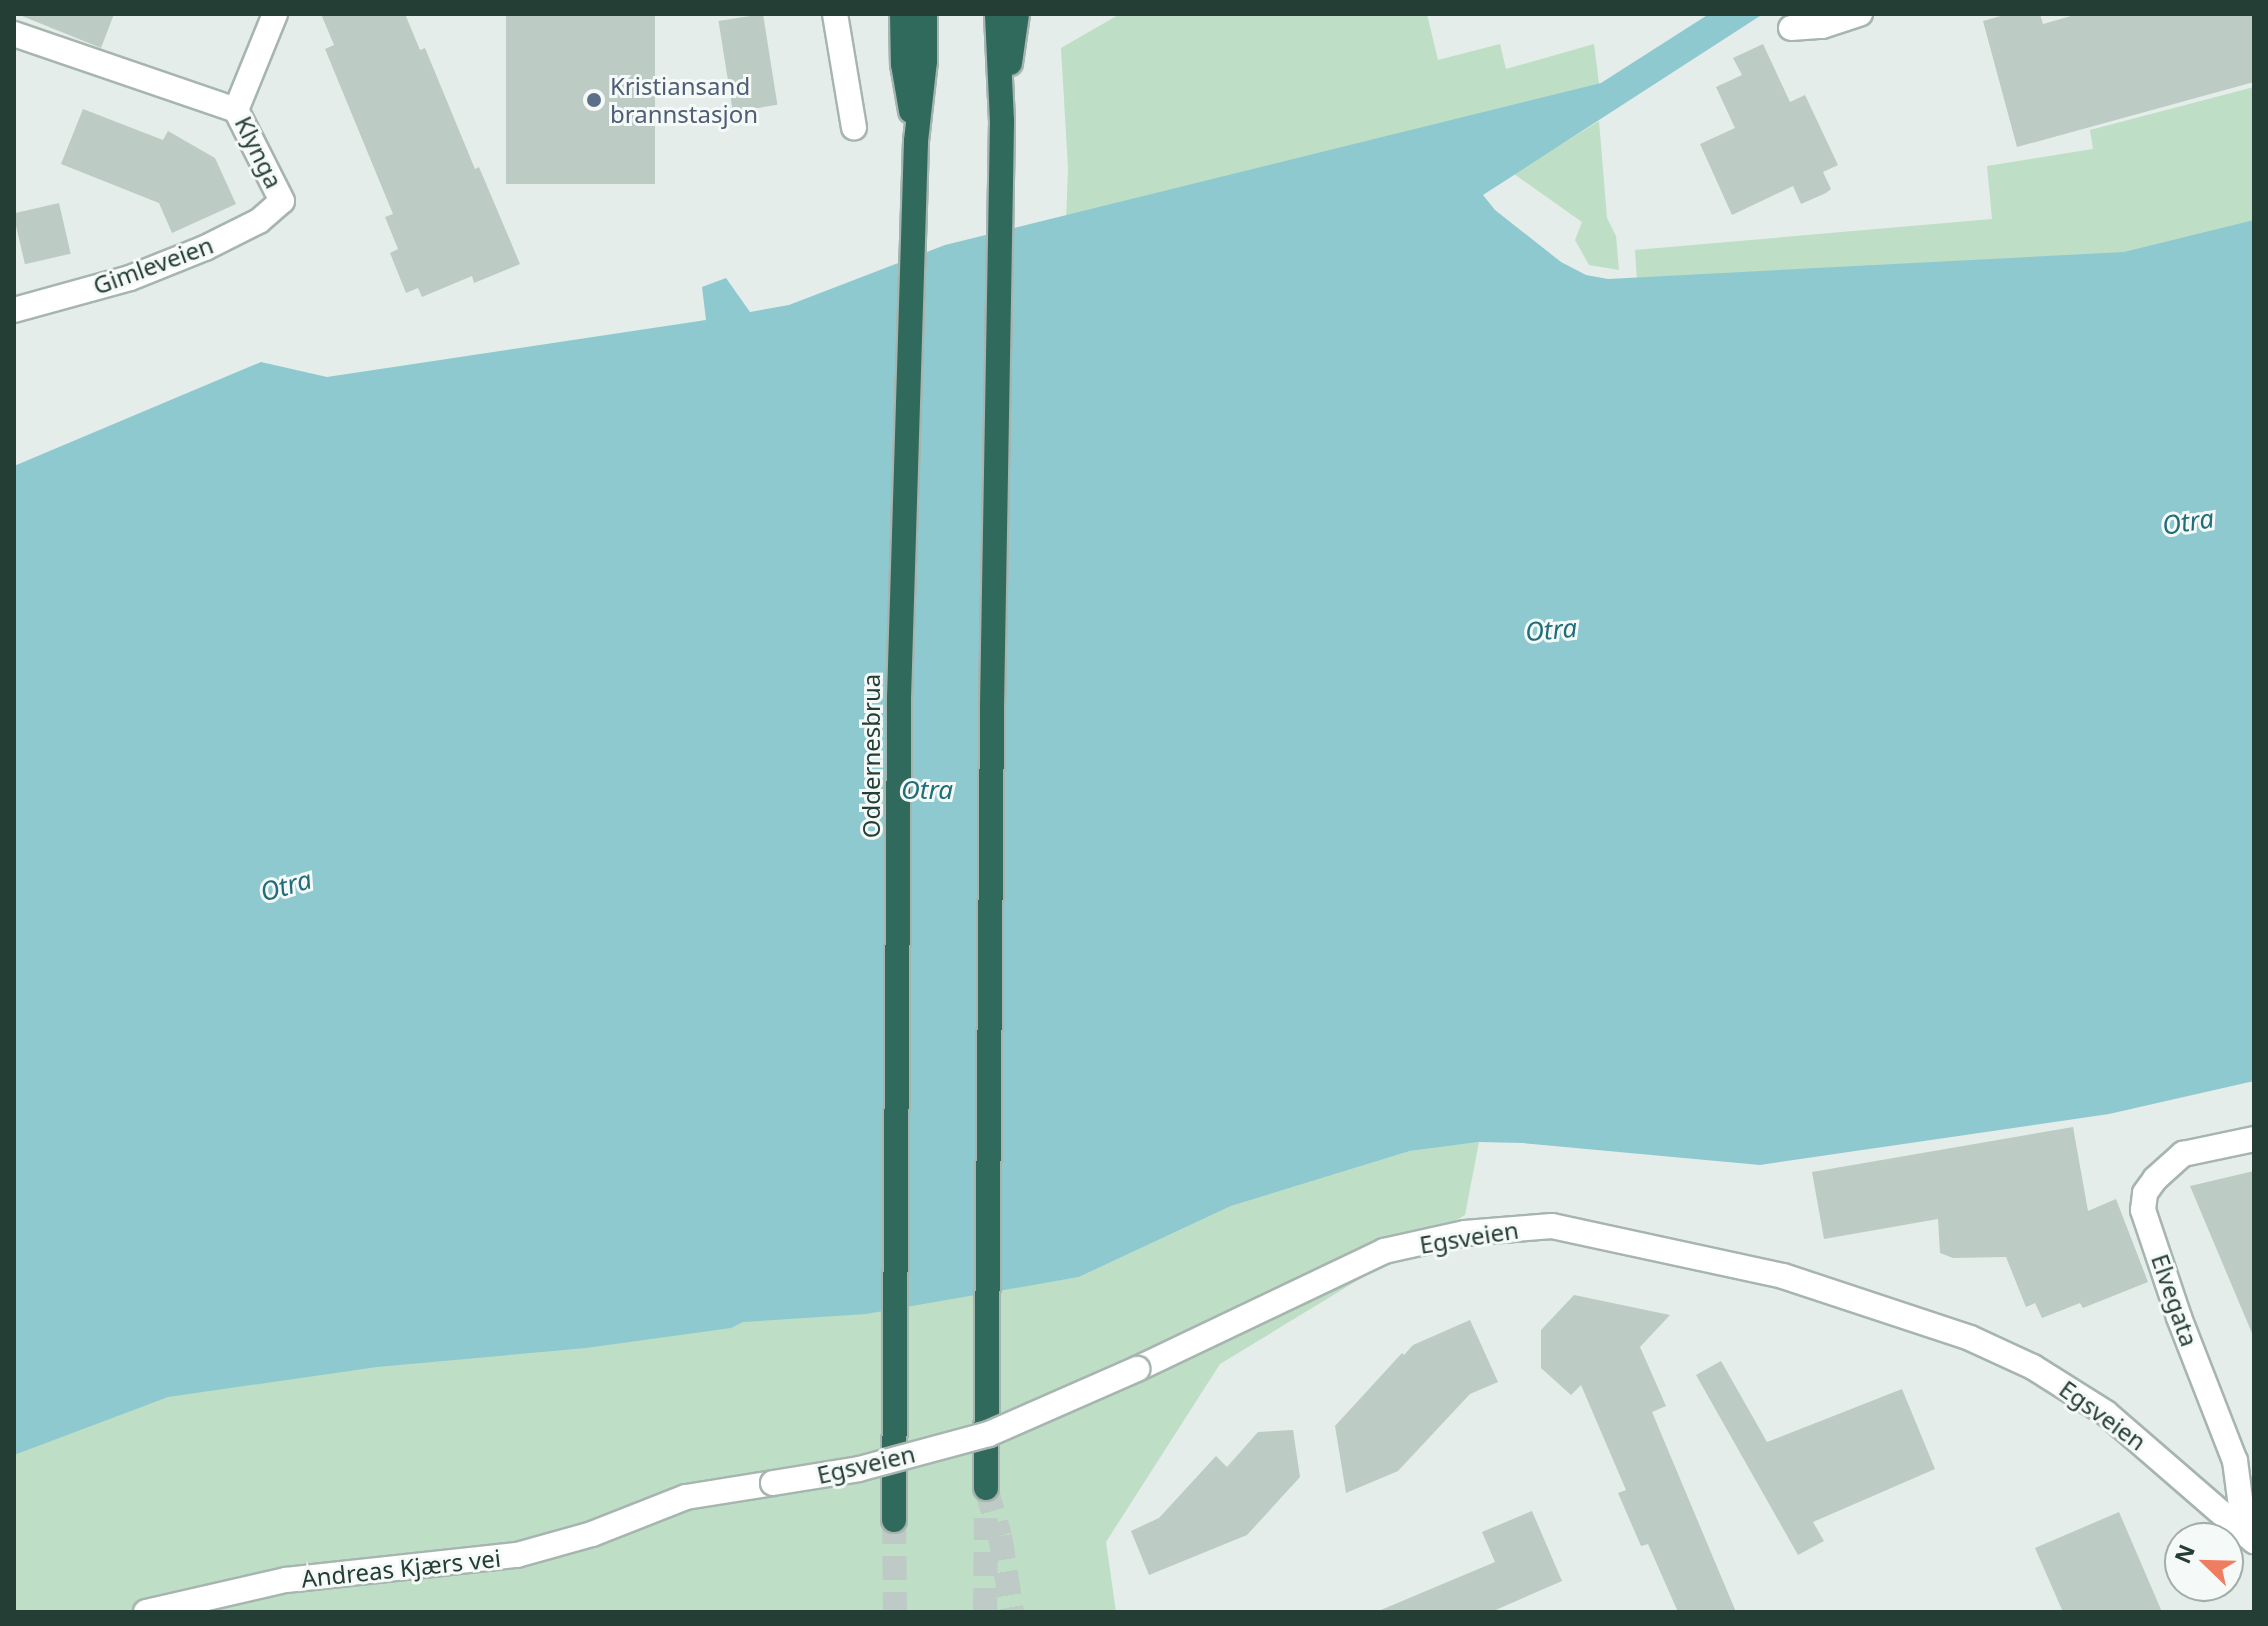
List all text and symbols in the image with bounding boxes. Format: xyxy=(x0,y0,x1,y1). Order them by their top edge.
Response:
place label: Kristiansand brannstasjon xyxy=(610,72,758,128)
marker: Kristiansand brannstasjon xyxy=(585,91,603,109)
street label: Klynga xyxy=(229,111,289,193)
street label: Gimleveien xyxy=(89,230,217,300)
water label: Otra xyxy=(2160,503,2216,541)
water label: Otra xyxy=(1524,612,1578,648)
street label: Oddernesbrua xyxy=(857,674,885,838)
water label: Otra xyxy=(901,774,953,806)
water label: Otra xyxy=(257,864,315,908)
street label: Egsveien xyxy=(1417,1215,1521,1259)
street label: Elvegata xyxy=(2146,1250,2204,1350)
street label: Egsveien xyxy=(2054,1374,2152,1456)
street label: Egsveien xyxy=(814,1439,918,1489)
north arrow xyxy=(2164,1522,2244,1602)
text: N xyxy=(2166,1539,2201,1568)
street label: Andreas Kjærs vei xyxy=(300,1543,502,1593)

